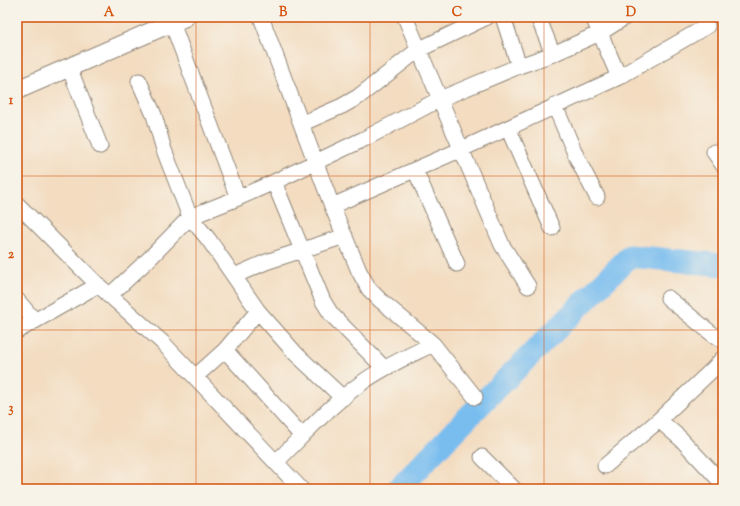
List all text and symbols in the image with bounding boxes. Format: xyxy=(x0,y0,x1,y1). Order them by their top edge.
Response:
text: A xyxy=(104,4,115,22)
text: B xyxy=(279,4,288,22)
text: C xyxy=(452,4,462,22)
text: D xyxy=(626,4,636,22)
text: 1 xyxy=(9,92,14,110)
text: 2 xyxy=(8,246,15,264)
text: 3 xyxy=(8,400,14,418)

